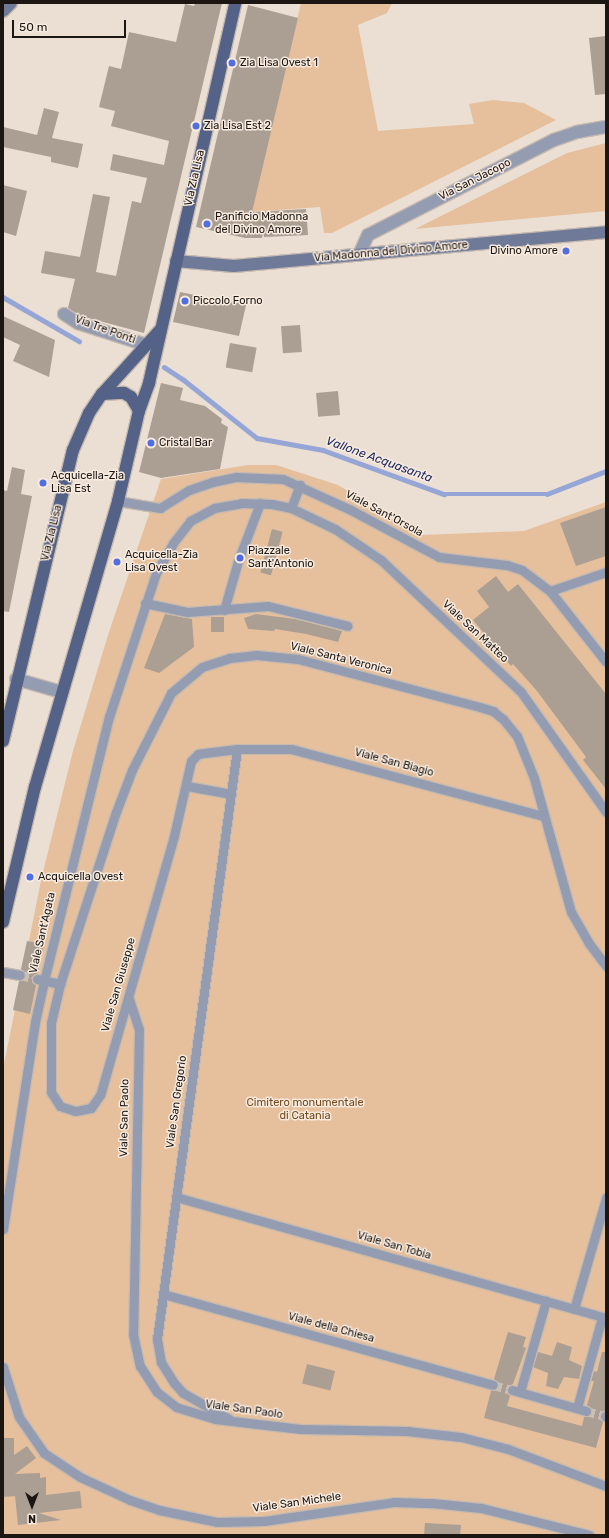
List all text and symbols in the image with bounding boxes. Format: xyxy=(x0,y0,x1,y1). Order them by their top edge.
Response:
scale bar xyxy=(14,12,128,38)
text: 50 m xyxy=(19,20,47,34)
place label: Zia Lisa Ovest 1 xyxy=(240,56,318,70)
marker: Zia Lisa Ovest 1 xyxy=(227,58,237,68)
place label: Zia Lisa Est 2 xyxy=(204,119,271,133)
marker: Zia Lisa Est 2 xyxy=(191,121,201,131)
street label: Via Zia Lisa xyxy=(182,149,208,207)
street label: Via San Jacopo xyxy=(437,156,513,204)
place label: Panificio Madonna del Divino Amore xyxy=(215,211,308,237)
marker: Panificio Madonna del Divino Amore xyxy=(202,219,212,229)
street label: Via Madonna del Divino Amore xyxy=(313,239,469,265)
place label: Divino Amore xyxy=(490,244,558,258)
marker: Divino Amore xyxy=(561,246,571,256)
place label: Piccolo Forno xyxy=(193,294,263,308)
marker: Piccolo Forno xyxy=(180,296,190,306)
street label: Via Tre Ponti xyxy=(73,313,137,347)
water label: Vallone Acquasanta xyxy=(324,434,434,486)
place label: Cristal Bar xyxy=(159,436,212,450)
marker: Cristal Bar xyxy=(146,438,156,448)
place label: Acquicella-Zia Lisa Est xyxy=(51,470,124,496)
marker: Acquicella-Zia Lisa Est xyxy=(38,478,48,488)
street label: Viale Sant'Orsola xyxy=(343,488,425,540)
street label: Via Zia Lisa xyxy=(39,504,65,562)
place label: Piazzale Sant'Antonio xyxy=(248,545,314,571)
place label: Acquicella-Zia Lisa Ovest xyxy=(125,549,198,575)
marker: Piazzale Sant'Antonio xyxy=(235,553,245,563)
marker: Acquicella-Zia Lisa Ovest xyxy=(112,557,122,567)
street label: Viale San Matteo xyxy=(439,598,511,666)
street label: Viale Santa Veronica xyxy=(289,640,393,678)
street label: Viale San Biagio xyxy=(353,746,435,780)
place label: Acquicella Ovest xyxy=(38,870,123,884)
marker: Acquicella Ovest xyxy=(25,872,35,882)
street label: Viale Sant'Agata xyxy=(27,891,59,975)
street label: Viale San Giuseppe xyxy=(99,936,139,1034)
street label: Viale San Gregorio xyxy=(164,1055,190,1149)
street label: Viale San Paolo xyxy=(118,1079,132,1157)
park label: Cimitero monumentale di Catania xyxy=(246,1097,364,1123)
street label: Viale San Tobia xyxy=(355,1229,433,1263)
street label: Viale della Chiesa xyxy=(286,1310,376,1346)
street label: Viale San Paolo xyxy=(204,1398,284,1422)
north arrow xyxy=(12,1486,52,1526)
street label: Viale San Michele xyxy=(252,1490,342,1516)
text: N xyxy=(28,1512,36,1525)

